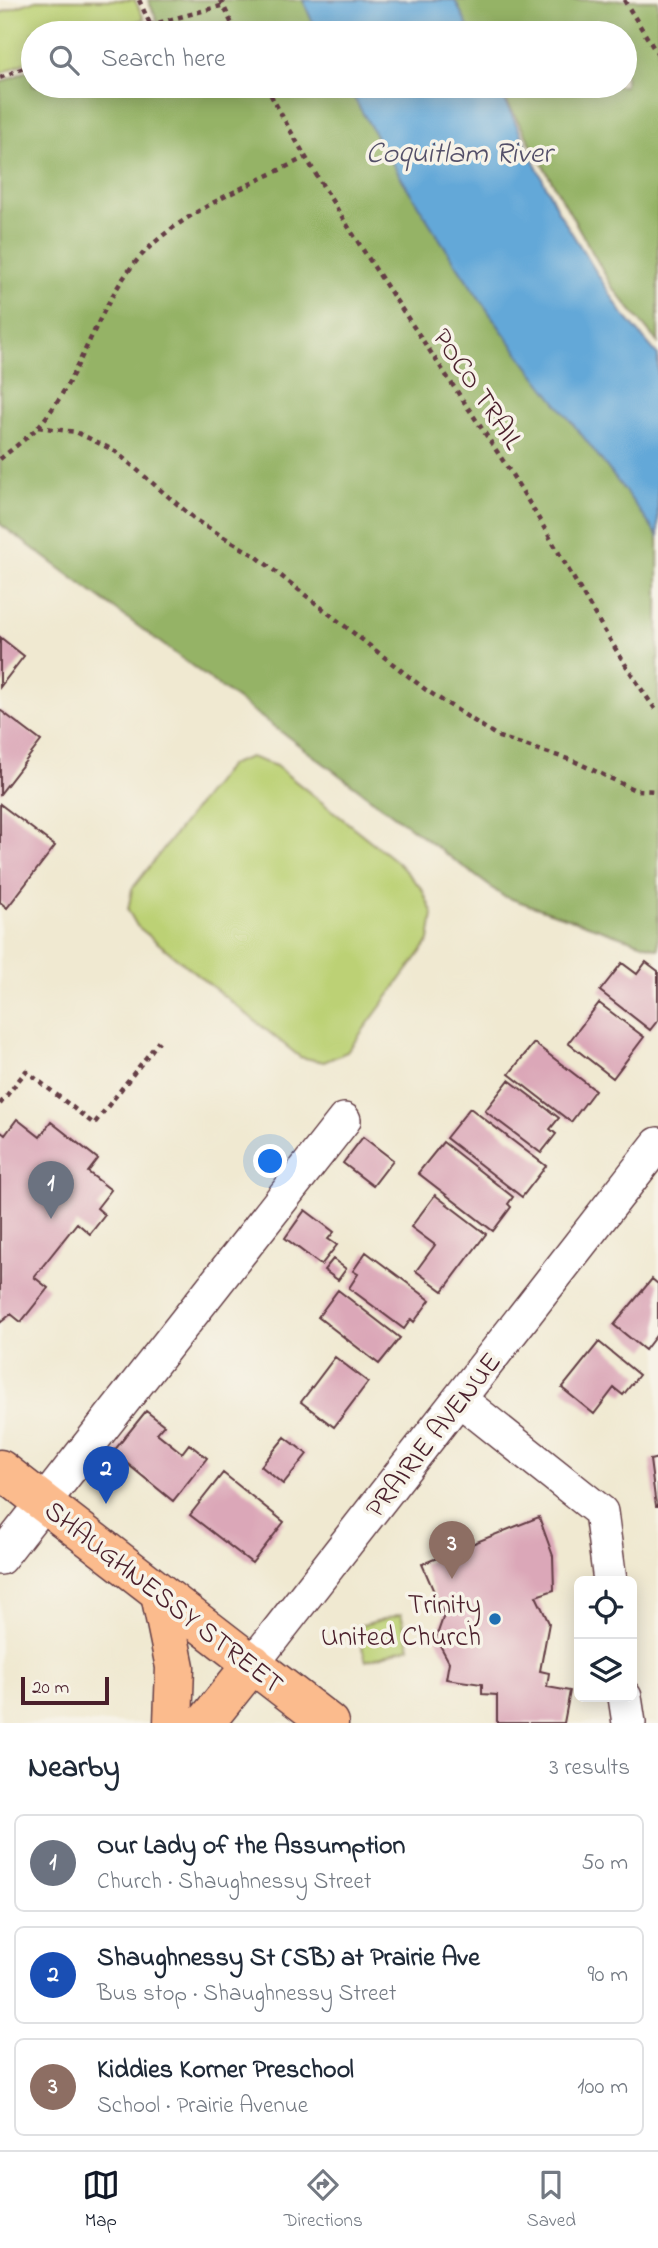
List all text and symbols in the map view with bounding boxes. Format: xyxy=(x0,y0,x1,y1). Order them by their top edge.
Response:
search box xyxy=(21,21,637,98)
icon: search xyxy=(45,41,83,79)
text: Search here xyxy=(101,41,226,79)
water label: Coquitlam River xyxy=(366,133,556,177)
street label: POCO TRAIL xyxy=(420,321,532,459)
your location xyxy=(253,1144,287,1178)
pin: 1 xyxy=(28,1161,74,1219)
street label: PRAIRIE AVENUE xyxy=(357,1344,513,1528)
pin: 2 xyxy=(83,1446,129,1504)
street label: SHAUGHNESSY STREET xyxy=(34,1492,291,1705)
pin: 3 xyxy=(429,1521,475,1579)
map controls xyxy=(574,1576,637,1702)
button: locate xyxy=(574,1576,637,1639)
place label: Trinity United Church xyxy=(321,1586,481,1659)
marker: Trinity United Church xyxy=(487,1611,503,1627)
button: layers xyxy=(574,1639,637,1702)
scale bar xyxy=(21,1674,108,1706)
text: 20 m xyxy=(32,1675,69,1702)
text: Nearby xyxy=(28,1747,120,1791)
text: 3 results xyxy=(549,1752,630,1785)
text: Our Lady of the Assumption xyxy=(97,1828,405,1866)
text: 1 xyxy=(49,1847,57,1880)
text: 50 m xyxy=(581,1847,628,1880)
text: Church · Shaughnessy Street xyxy=(97,1866,371,1899)
text: Shaughnessy St (SB) at Prairie Ave xyxy=(97,1940,480,1978)
text: 2 xyxy=(47,1959,59,1992)
text: 90 m xyxy=(588,1959,628,1992)
text: Bus stop · Shaughnessy Street xyxy=(97,1978,396,2011)
text: Kiddies Korner Preschool xyxy=(97,2052,354,2090)
text: 3 xyxy=(48,2071,58,2104)
text: 100 m xyxy=(577,2071,628,2104)
text: School · Prairie Avenue xyxy=(97,2090,308,2123)
tab: Map xyxy=(82,2166,120,2235)
tab: Directions xyxy=(284,2166,363,2235)
tab: Saved xyxy=(527,2166,576,2235)

